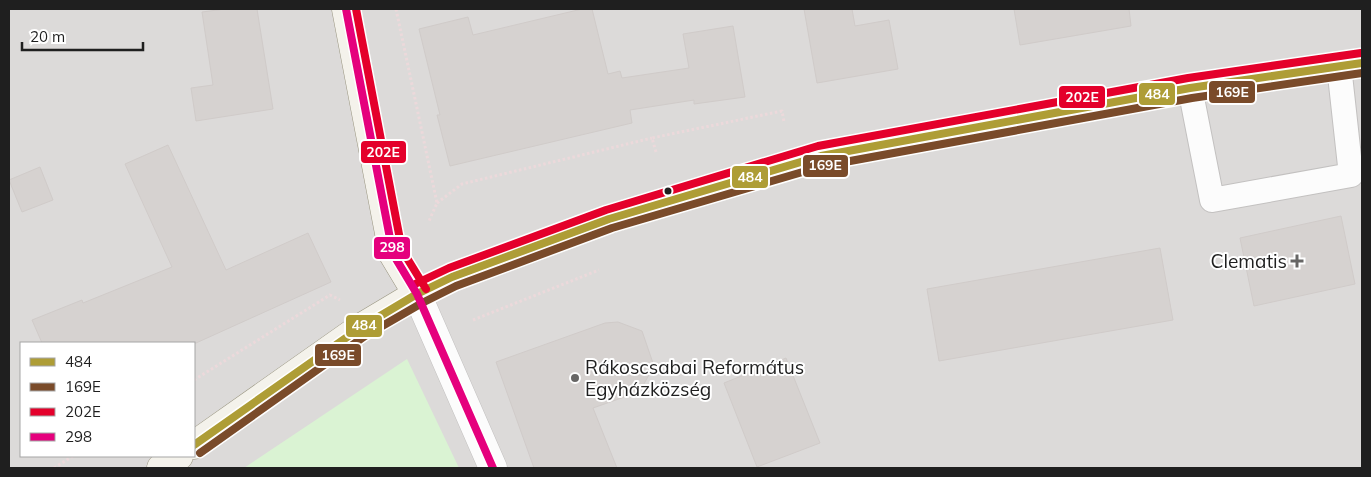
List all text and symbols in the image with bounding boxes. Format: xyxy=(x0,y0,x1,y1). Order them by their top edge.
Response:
scale bar xyxy=(22,20,144,52)
text: 20 m xyxy=(30,27,65,46)
line badge: 169E xyxy=(1208,80,1256,104)
line badge: 484 xyxy=(1138,82,1176,106)
text: 169E xyxy=(1215,83,1249,101)
line badge: 202E xyxy=(1058,85,1106,109)
text: 484 xyxy=(1144,85,1170,103)
text: 202E xyxy=(1065,88,1099,106)
line badge: 202E xyxy=(360,140,407,164)
text: 202E xyxy=(366,143,400,161)
line badge: 169E xyxy=(802,154,849,178)
text: 169E xyxy=(808,156,842,174)
line badge: 484 xyxy=(731,165,769,189)
text: 484 xyxy=(737,168,763,186)
unlabelled marker xyxy=(663,186,673,196)
line badge: 298 xyxy=(373,236,411,260)
text: 298 xyxy=(379,238,405,256)
place label: Clematis xyxy=(1210,249,1287,273)
marker: Clematis xyxy=(1291,255,1303,267)
line badge: 484 xyxy=(345,314,383,338)
text: 484 xyxy=(351,316,377,334)
legend xyxy=(20,342,195,457)
line badge: 169E xyxy=(314,343,362,367)
text: 169E xyxy=(321,346,355,364)
text: 484 xyxy=(65,352,92,371)
place label: Rákoscsabai Református Egyházközség xyxy=(585,355,804,401)
marker: Rákoscsabai Református Egyházközség xyxy=(569,372,581,384)
text: 169E xyxy=(65,377,101,396)
text: 202E xyxy=(65,402,101,421)
text: 298 xyxy=(65,427,92,446)

